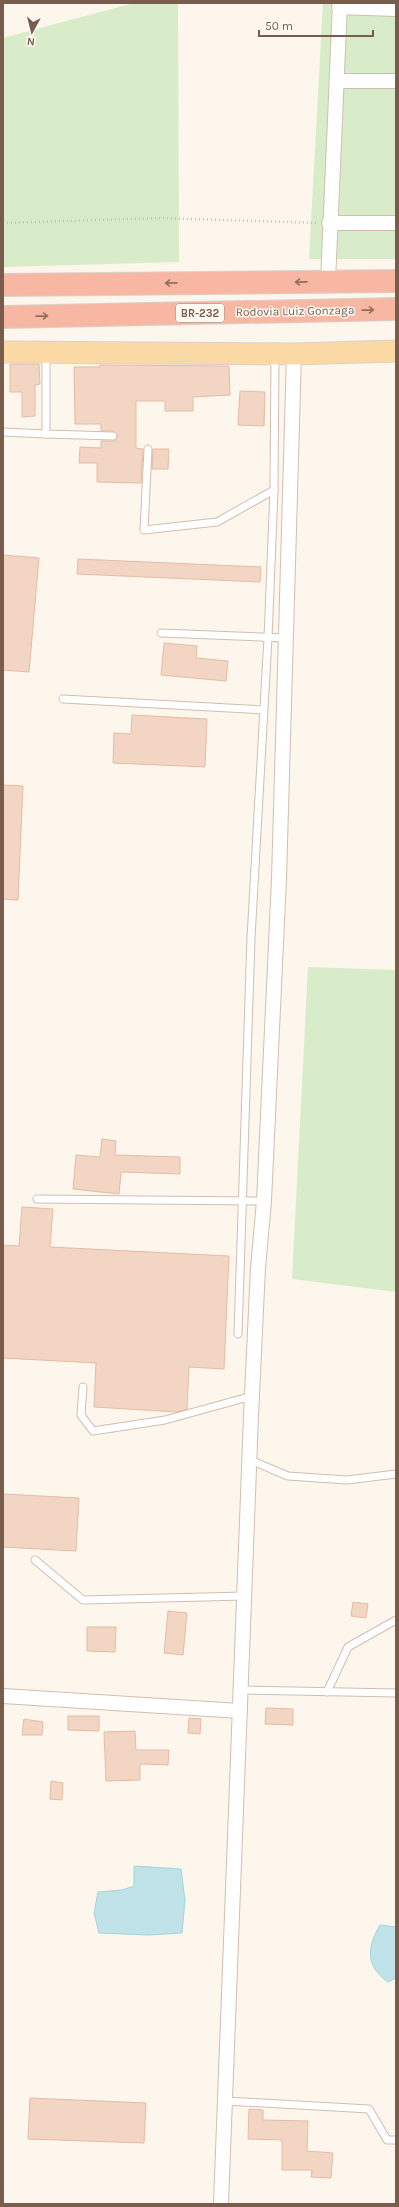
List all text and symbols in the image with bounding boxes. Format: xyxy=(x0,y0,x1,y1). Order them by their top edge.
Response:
north arrow xyxy=(12,12,52,52)
scale bar xyxy=(259,12,373,38)
text: 50 m xyxy=(265,19,293,33)
text: N xyxy=(26,34,36,48)
one-way arrow xyxy=(295,278,308,286)
one-way arrow xyxy=(165,279,178,287)
street label: Rodovia Luiz Gonzaga xyxy=(235,303,355,319)
road number: BR-232 xyxy=(176,304,224,322)
one-way arrow xyxy=(361,306,374,314)
one-way arrow xyxy=(35,312,48,320)

